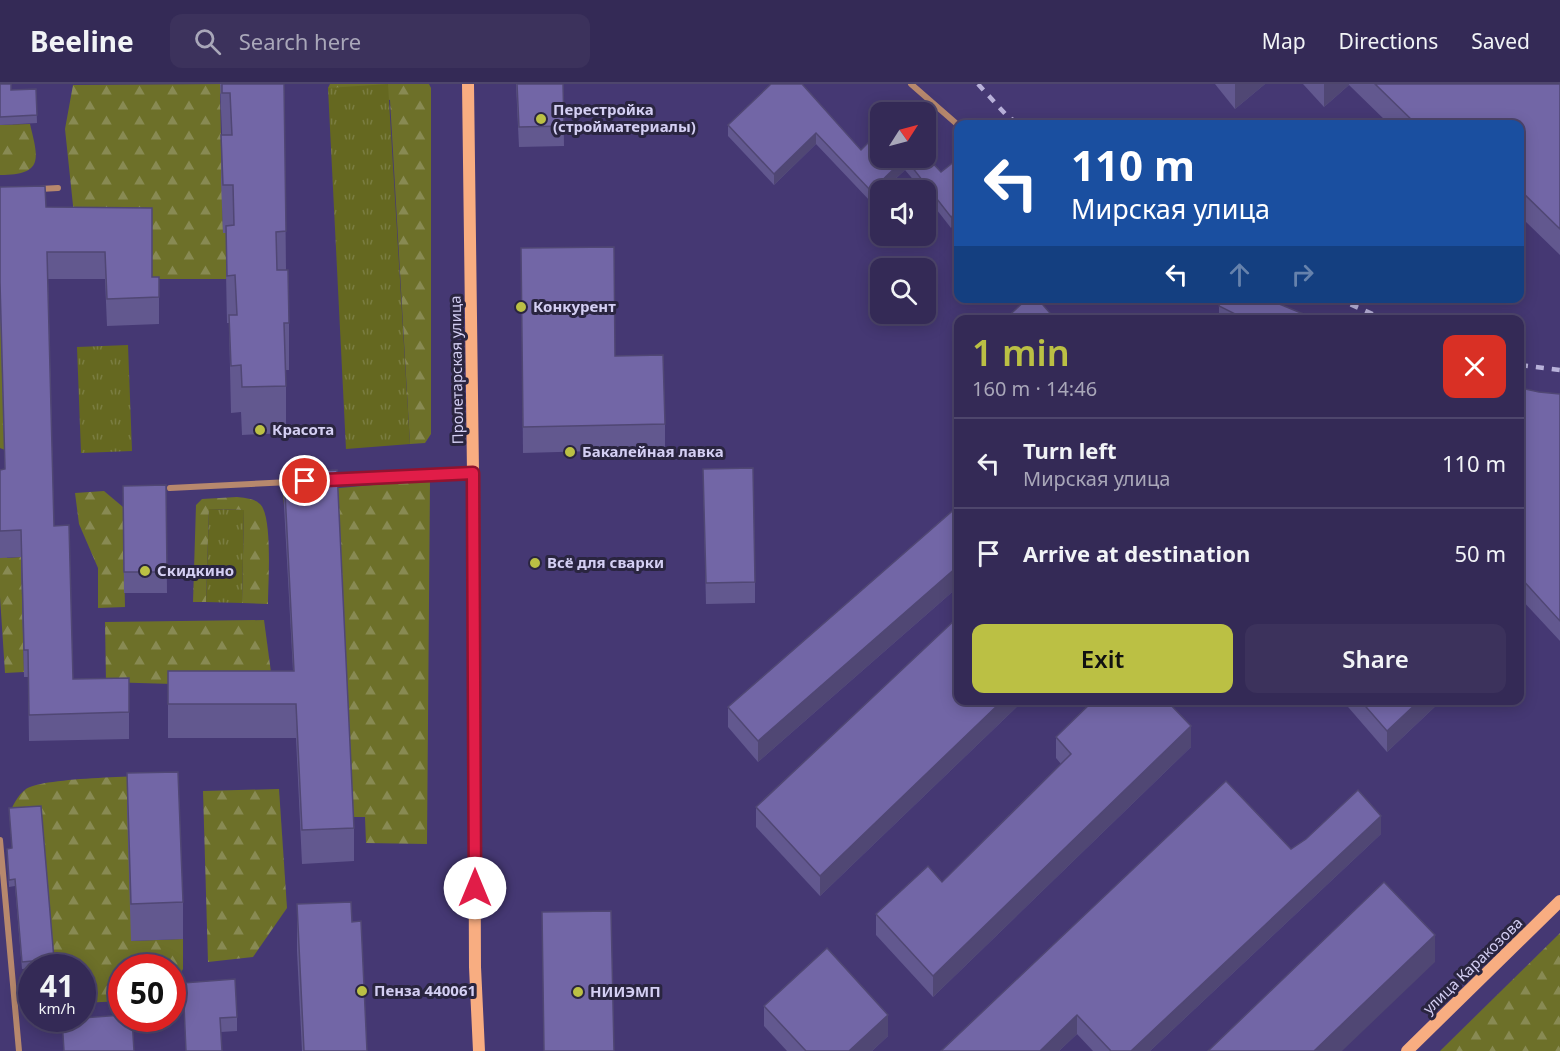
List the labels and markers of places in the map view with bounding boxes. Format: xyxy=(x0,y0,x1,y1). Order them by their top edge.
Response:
place label: Перестройка (стройматериалы) xyxy=(553,99,696,136)
marker: Перестройка (стройматериалы) xyxy=(534,112,548,126)
place label: Конкурент xyxy=(533,296,616,316)
marker: Конкурент xyxy=(514,300,528,314)
place label: Красота xyxy=(272,419,334,439)
marker: Красота xyxy=(253,423,267,437)
place label: Бакалейная лавка xyxy=(582,441,724,461)
marker: Бакалейная лавка xyxy=(563,445,577,459)
pin xyxy=(279,455,330,506)
place label: Всё для сварки xyxy=(547,552,664,572)
marker: Всё для сварки xyxy=(528,556,542,570)
place label: Скидкино xyxy=(157,560,234,580)
marker: Скидкино xyxy=(138,564,152,578)
place label: Пенза 440061 xyxy=(374,980,476,1000)
place label: НИИЭМП xyxy=(590,981,661,1001)
marker: Пенза 440061 xyxy=(355,984,369,998)
marker: НИИЭМП xyxy=(571,985,585,999)

